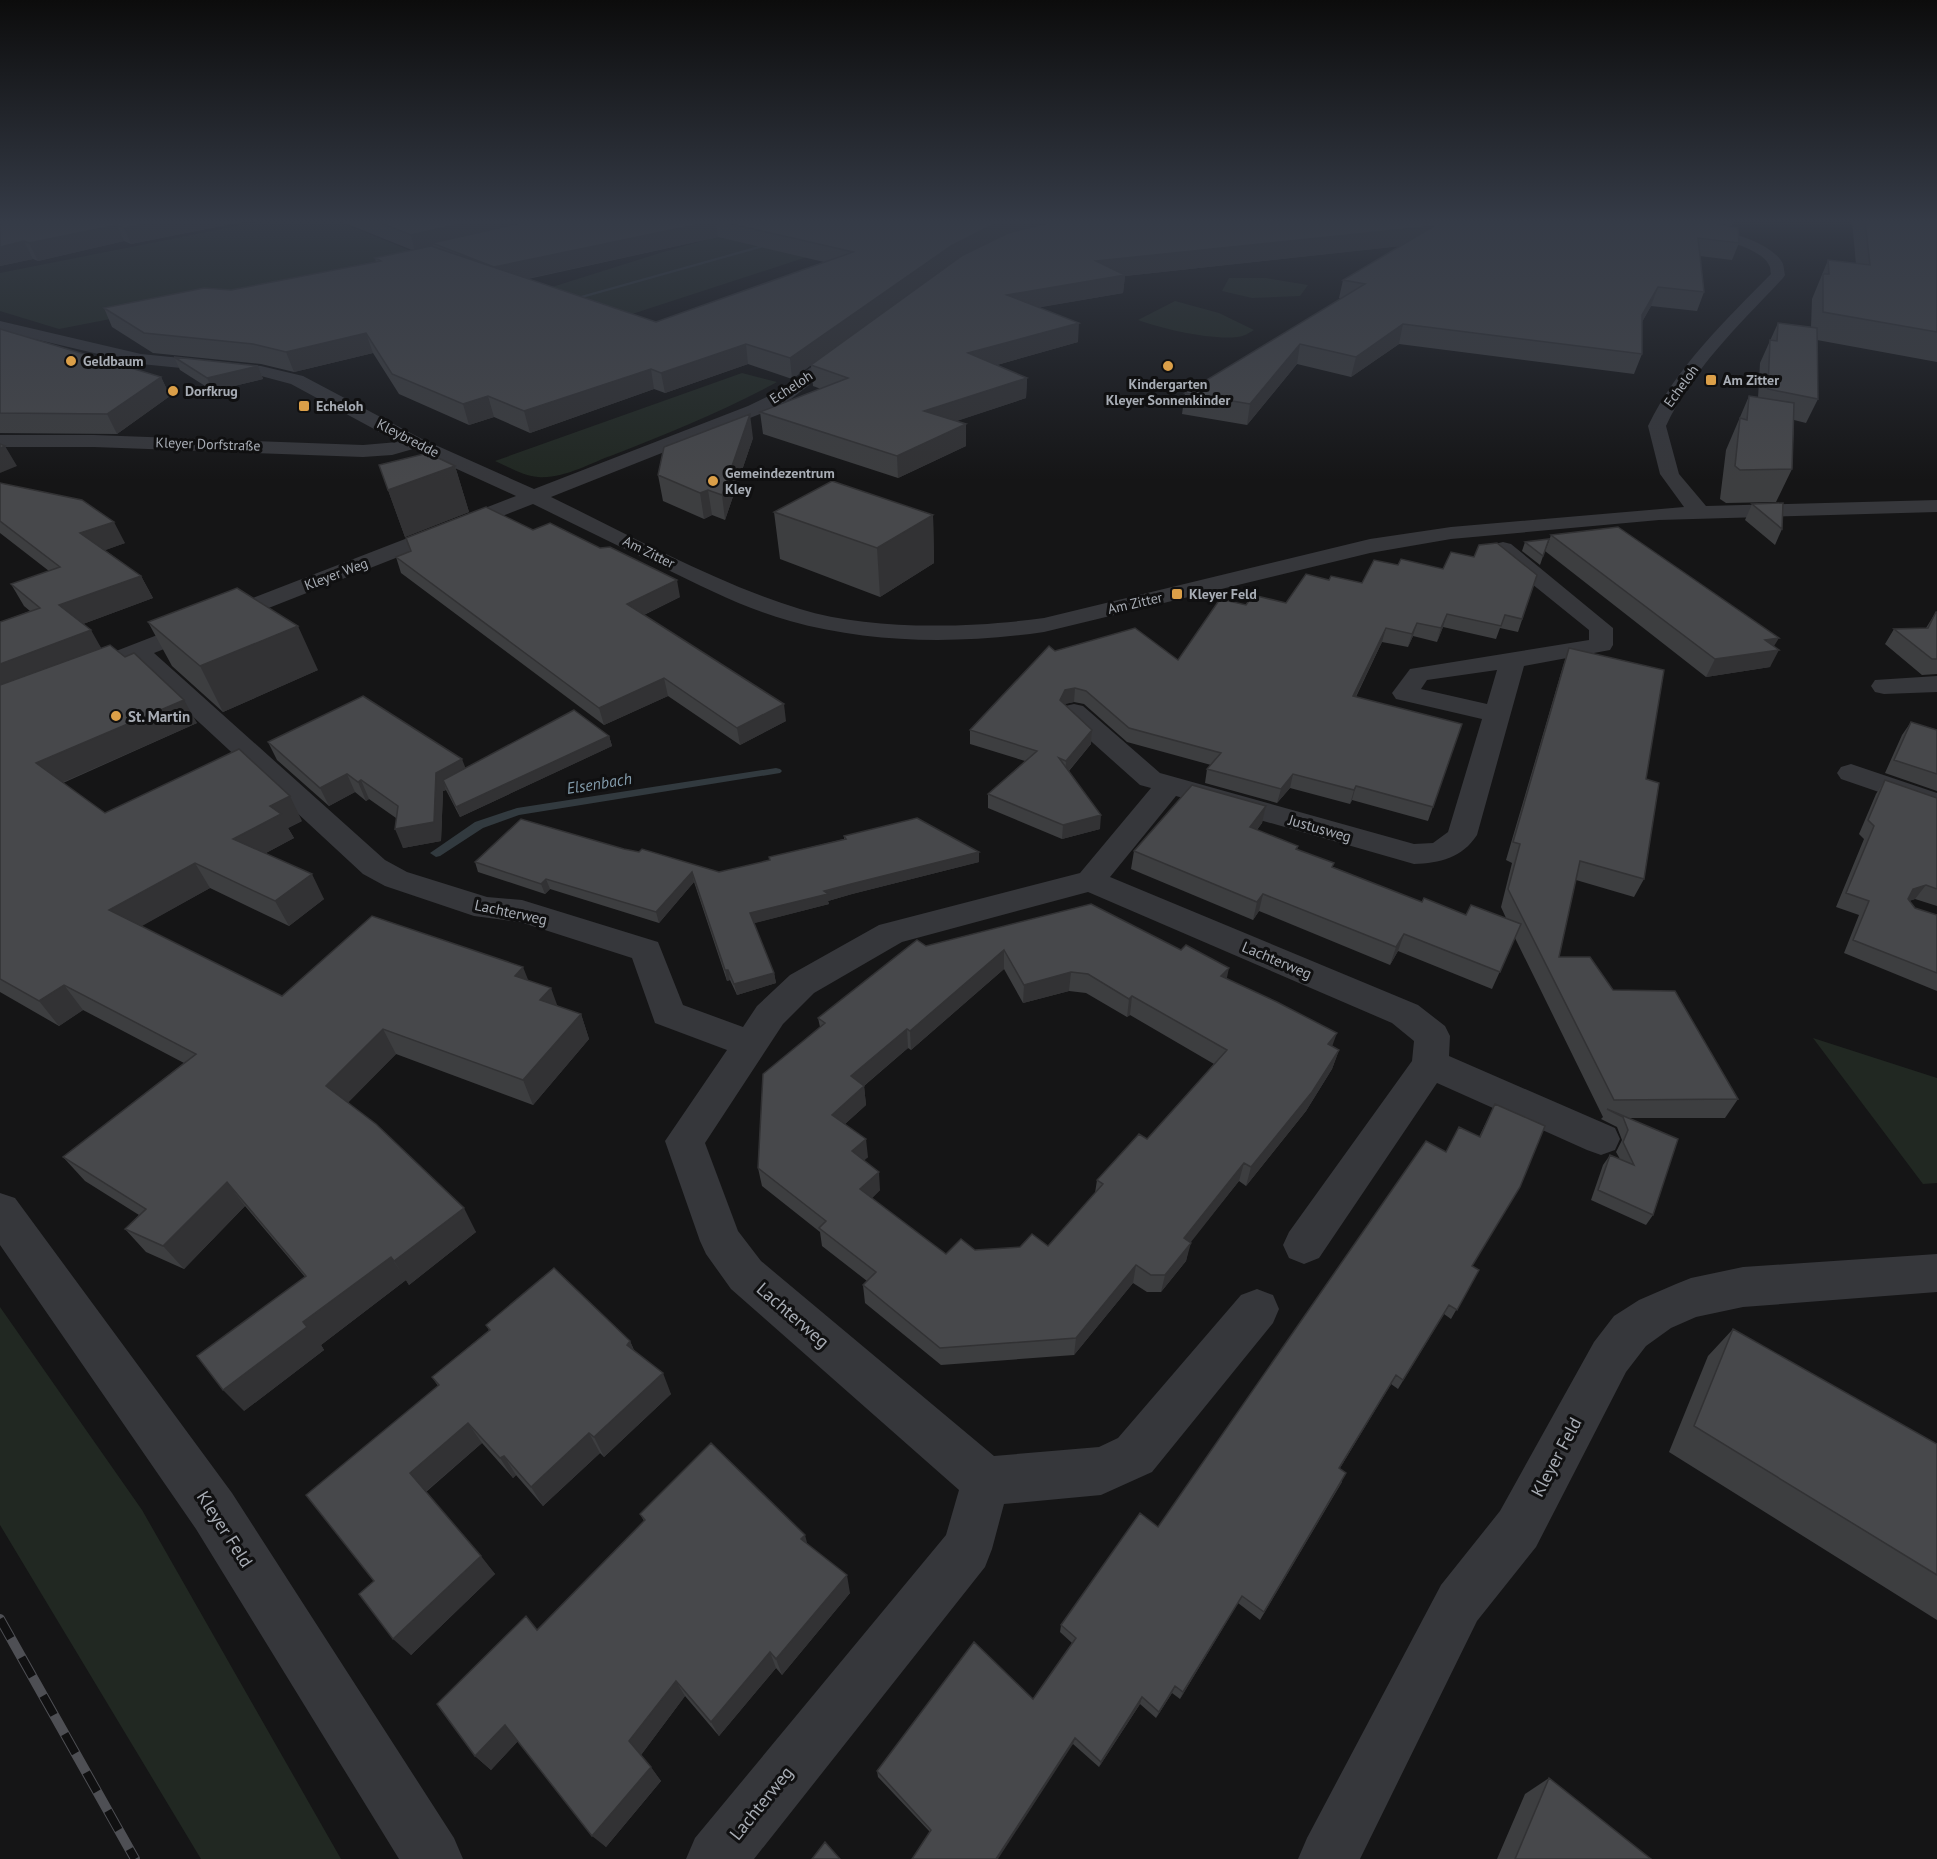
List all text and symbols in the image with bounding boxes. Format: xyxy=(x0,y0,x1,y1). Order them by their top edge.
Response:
place label: Geldbaum xyxy=(83,352,144,370)
marker: Geldbaum xyxy=(64,354,78,368)
marker: Kindergarten Kleyer Sonnenkinder xyxy=(1161,359,1175,373)
street label: Echeloh xyxy=(1660,361,1702,411)
street label: Echeloh xyxy=(766,366,816,408)
place label: Am Zitter xyxy=(1723,371,1779,389)
marker: Am Zitter xyxy=(1704,373,1718,387)
place label: Kindergarten Kleyer Sonnenkinder xyxy=(1106,375,1230,409)
place label: Dorfkrug xyxy=(185,382,238,400)
marker: Dorfkrug xyxy=(166,384,180,398)
place label: Echeloh xyxy=(316,397,363,415)
marker: Echeloh xyxy=(297,399,311,413)
street label: Kleybredde xyxy=(374,415,442,461)
street label: Kleyer Dorfstraße xyxy=(155,433,261,455)
place label: Gemeindezentrum Kley xyxy=(725,464,835,498)
marker: Gemeindezentrum Kley xyxy=(706,474,720,488)
street label: Am Zitter xyxy=(620,532,678,572)
street label: Kleyer Weg xyxy=(302,554,370,594)
place label: Kleyer Feld xyxy=(1189,585,1257,603)
marker: Kleyer Feld xyxy=(1170,587,1184,601)
street label: Am Zitter xyxy=(1106,588,1164,618)
place label: St. Martin xyxy=(128,707,190,726)
marker: St. Martin xyxy=(109,709,123,723)
water label: Elsenbach xyxy=(565,768,633,798)
street label: Justusweg xyxy=(1285,810,1354,846)
street label: Lachterweg xyxy=(473,895,549,929)
street label: Lachterweg xyxy=(1239,937,1315,983)
street label: Lachterweg xyxy=(752,1277,834,1353)
street label: Kleyer Feld xyxy=(1526,1413,1586,1501)
street label: Kleyer Feld xyxy=(192,1486,258,1572)
street label: Lachterweg xyxy=(724,1761,798,1845)

